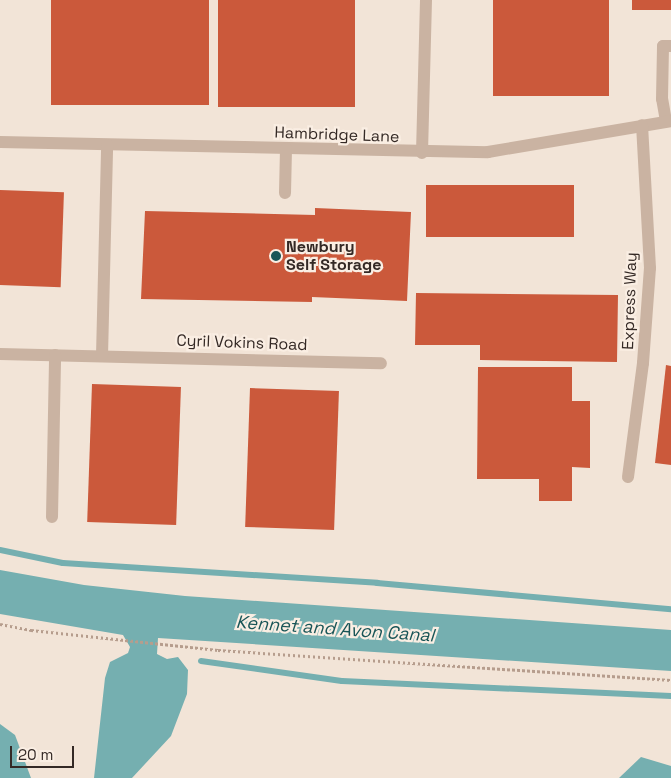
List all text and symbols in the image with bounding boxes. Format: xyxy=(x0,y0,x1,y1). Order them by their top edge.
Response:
street label: Hambridge Lane xyxy=(274,123,400,147)
place label: Newbury Self Storage xyxy=(286,237,381,275)
marker: Newbury Self Storage xyxy=(270,250,282,262)
street label: Express Way xyxy=(619,252,641,350)
street label: Cyril Vokins Road xyxy=(176,331,308,355)
water label: Kennet and Avon Canal xyxy=(235,611,435,647)
scale bar xyxy=(12,736,76,768)
text: 20 m xyxy=(18,745,53,764)

